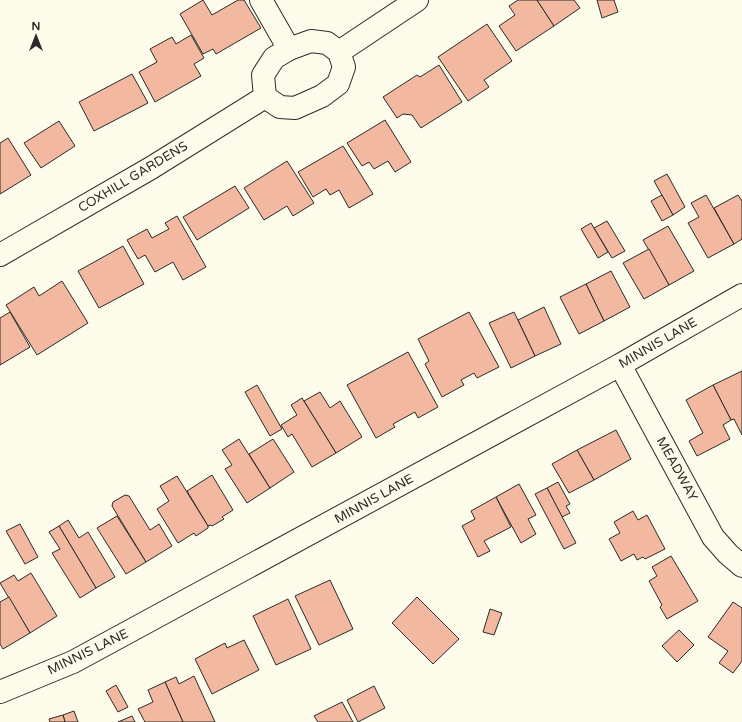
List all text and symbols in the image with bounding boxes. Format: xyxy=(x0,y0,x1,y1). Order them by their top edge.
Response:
north arrow xyxy=(16,16,56,56)
text: N xyxy=(32,20,40,33)
street label: COXHILL GARDENS xyxy=(75,138,191,216)
street label: MINNIS LANE xyxy=(616,314,700,372)
street label: MEADWAY xyxy=(653,434,701,504)
street label: MINNIS LANE xyxy=(332,471,416,527)
street label: MINNIS LANE xyxy=(45,626,131,678)

